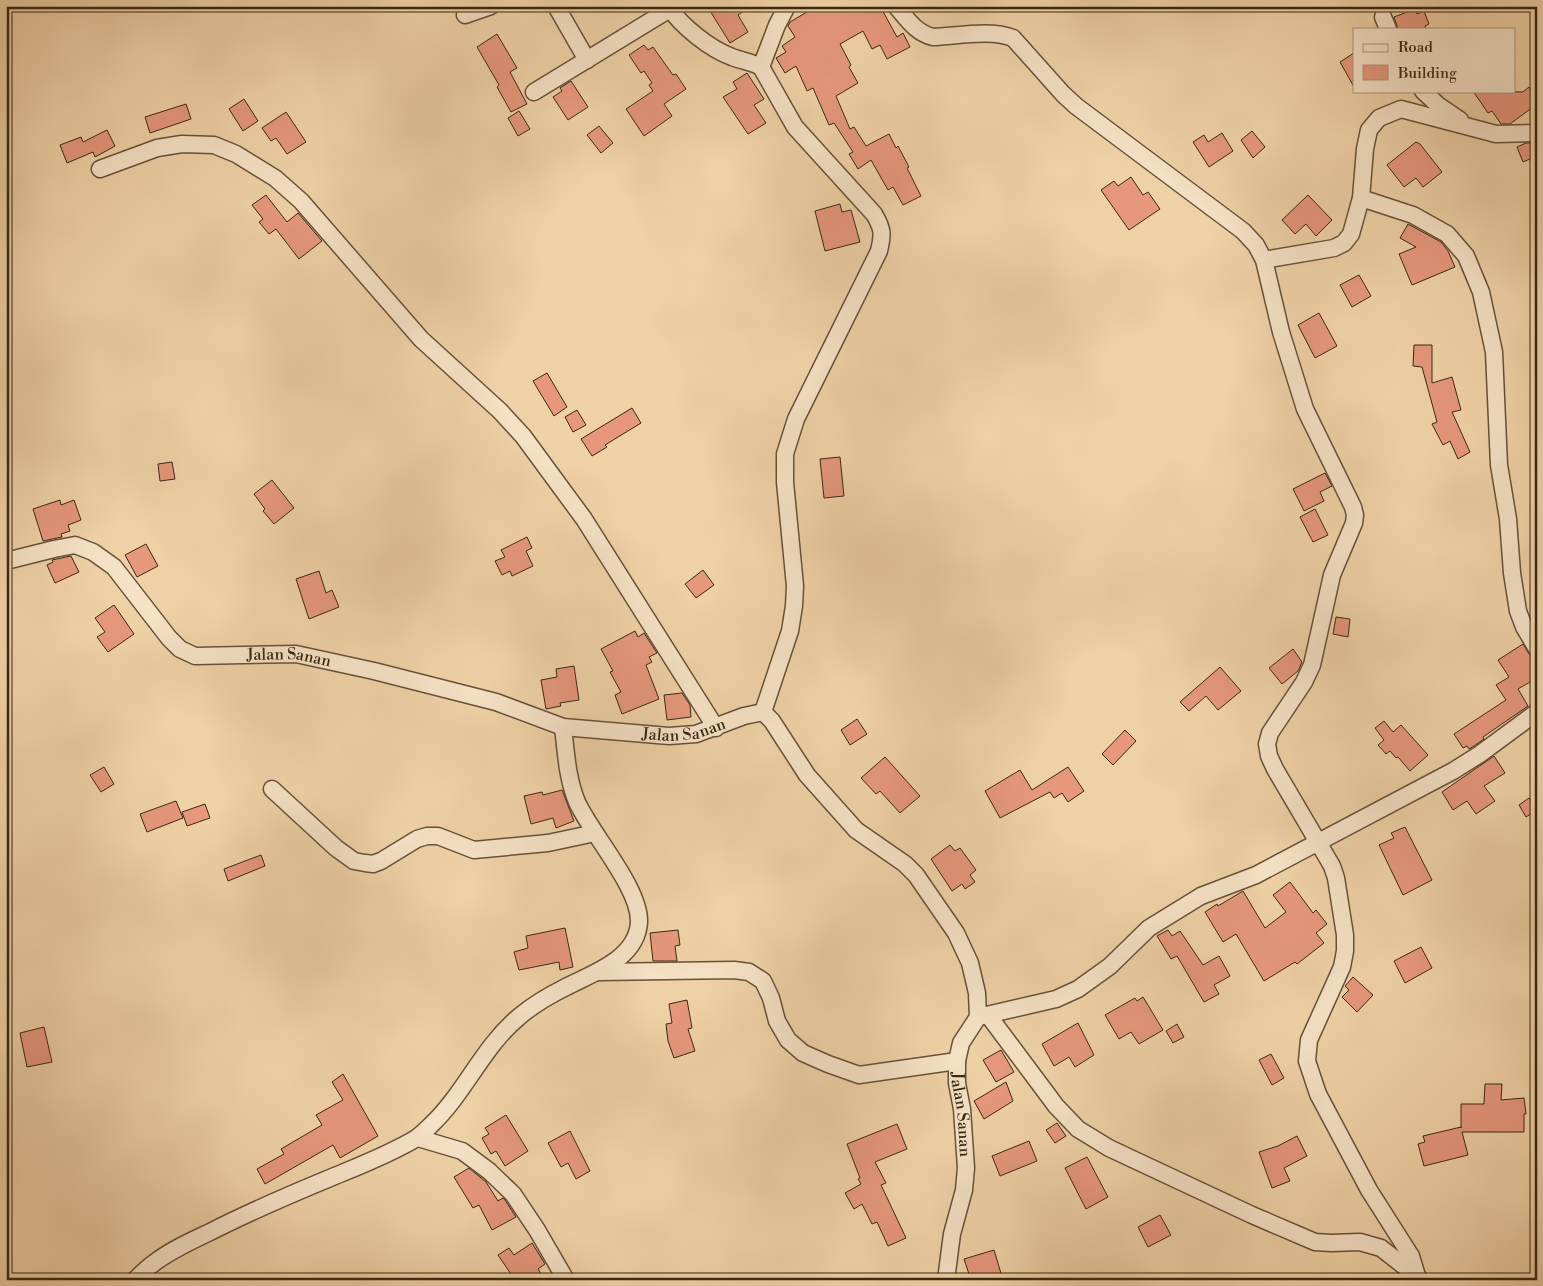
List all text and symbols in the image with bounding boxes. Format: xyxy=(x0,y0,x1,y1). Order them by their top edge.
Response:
legend xyxy=(1353,28,1516,92)
text: Road xyxy=(1398,38,1433,57)
text: Building xyxy=(1397,64,1457,83)
street label: Jalan Sanan xyxy=(245,644,333,671)
street label: Jalan Sanan xyxy=(640,714,729,746)
street label: Jalan Sanan xyxy=(946,1071,975,1158)

